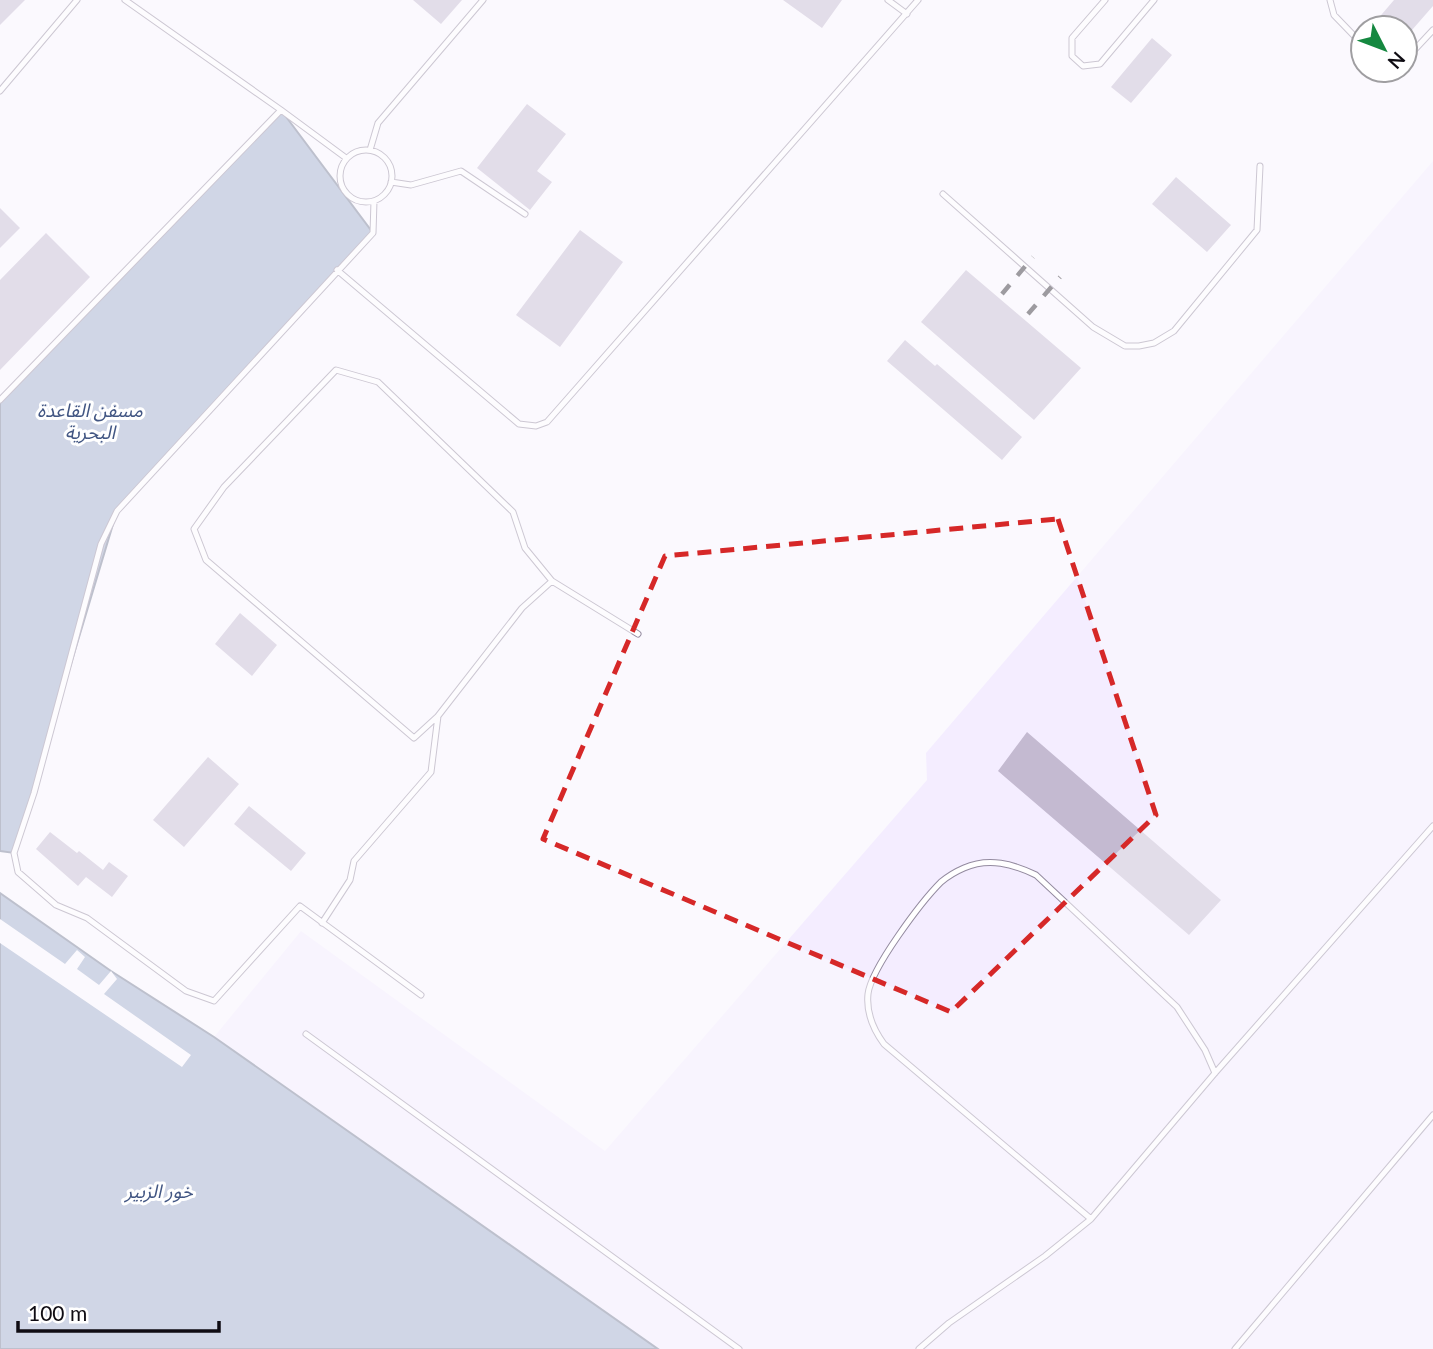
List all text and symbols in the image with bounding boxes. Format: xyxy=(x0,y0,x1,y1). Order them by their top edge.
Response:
north arrow xyxy=(1349,14,1419,84)
text: N xyxy=(1384,48,1410,74)
water label: مسفن القاعدة البحرية xyxy=(37,398,143,444)
water label: خور الزبير xyxy=(123,1179,194,1203)
scale bar xyxy=(18,1290,219,1334)
text: 100 m xyxy=(28,1300,87,1325)

